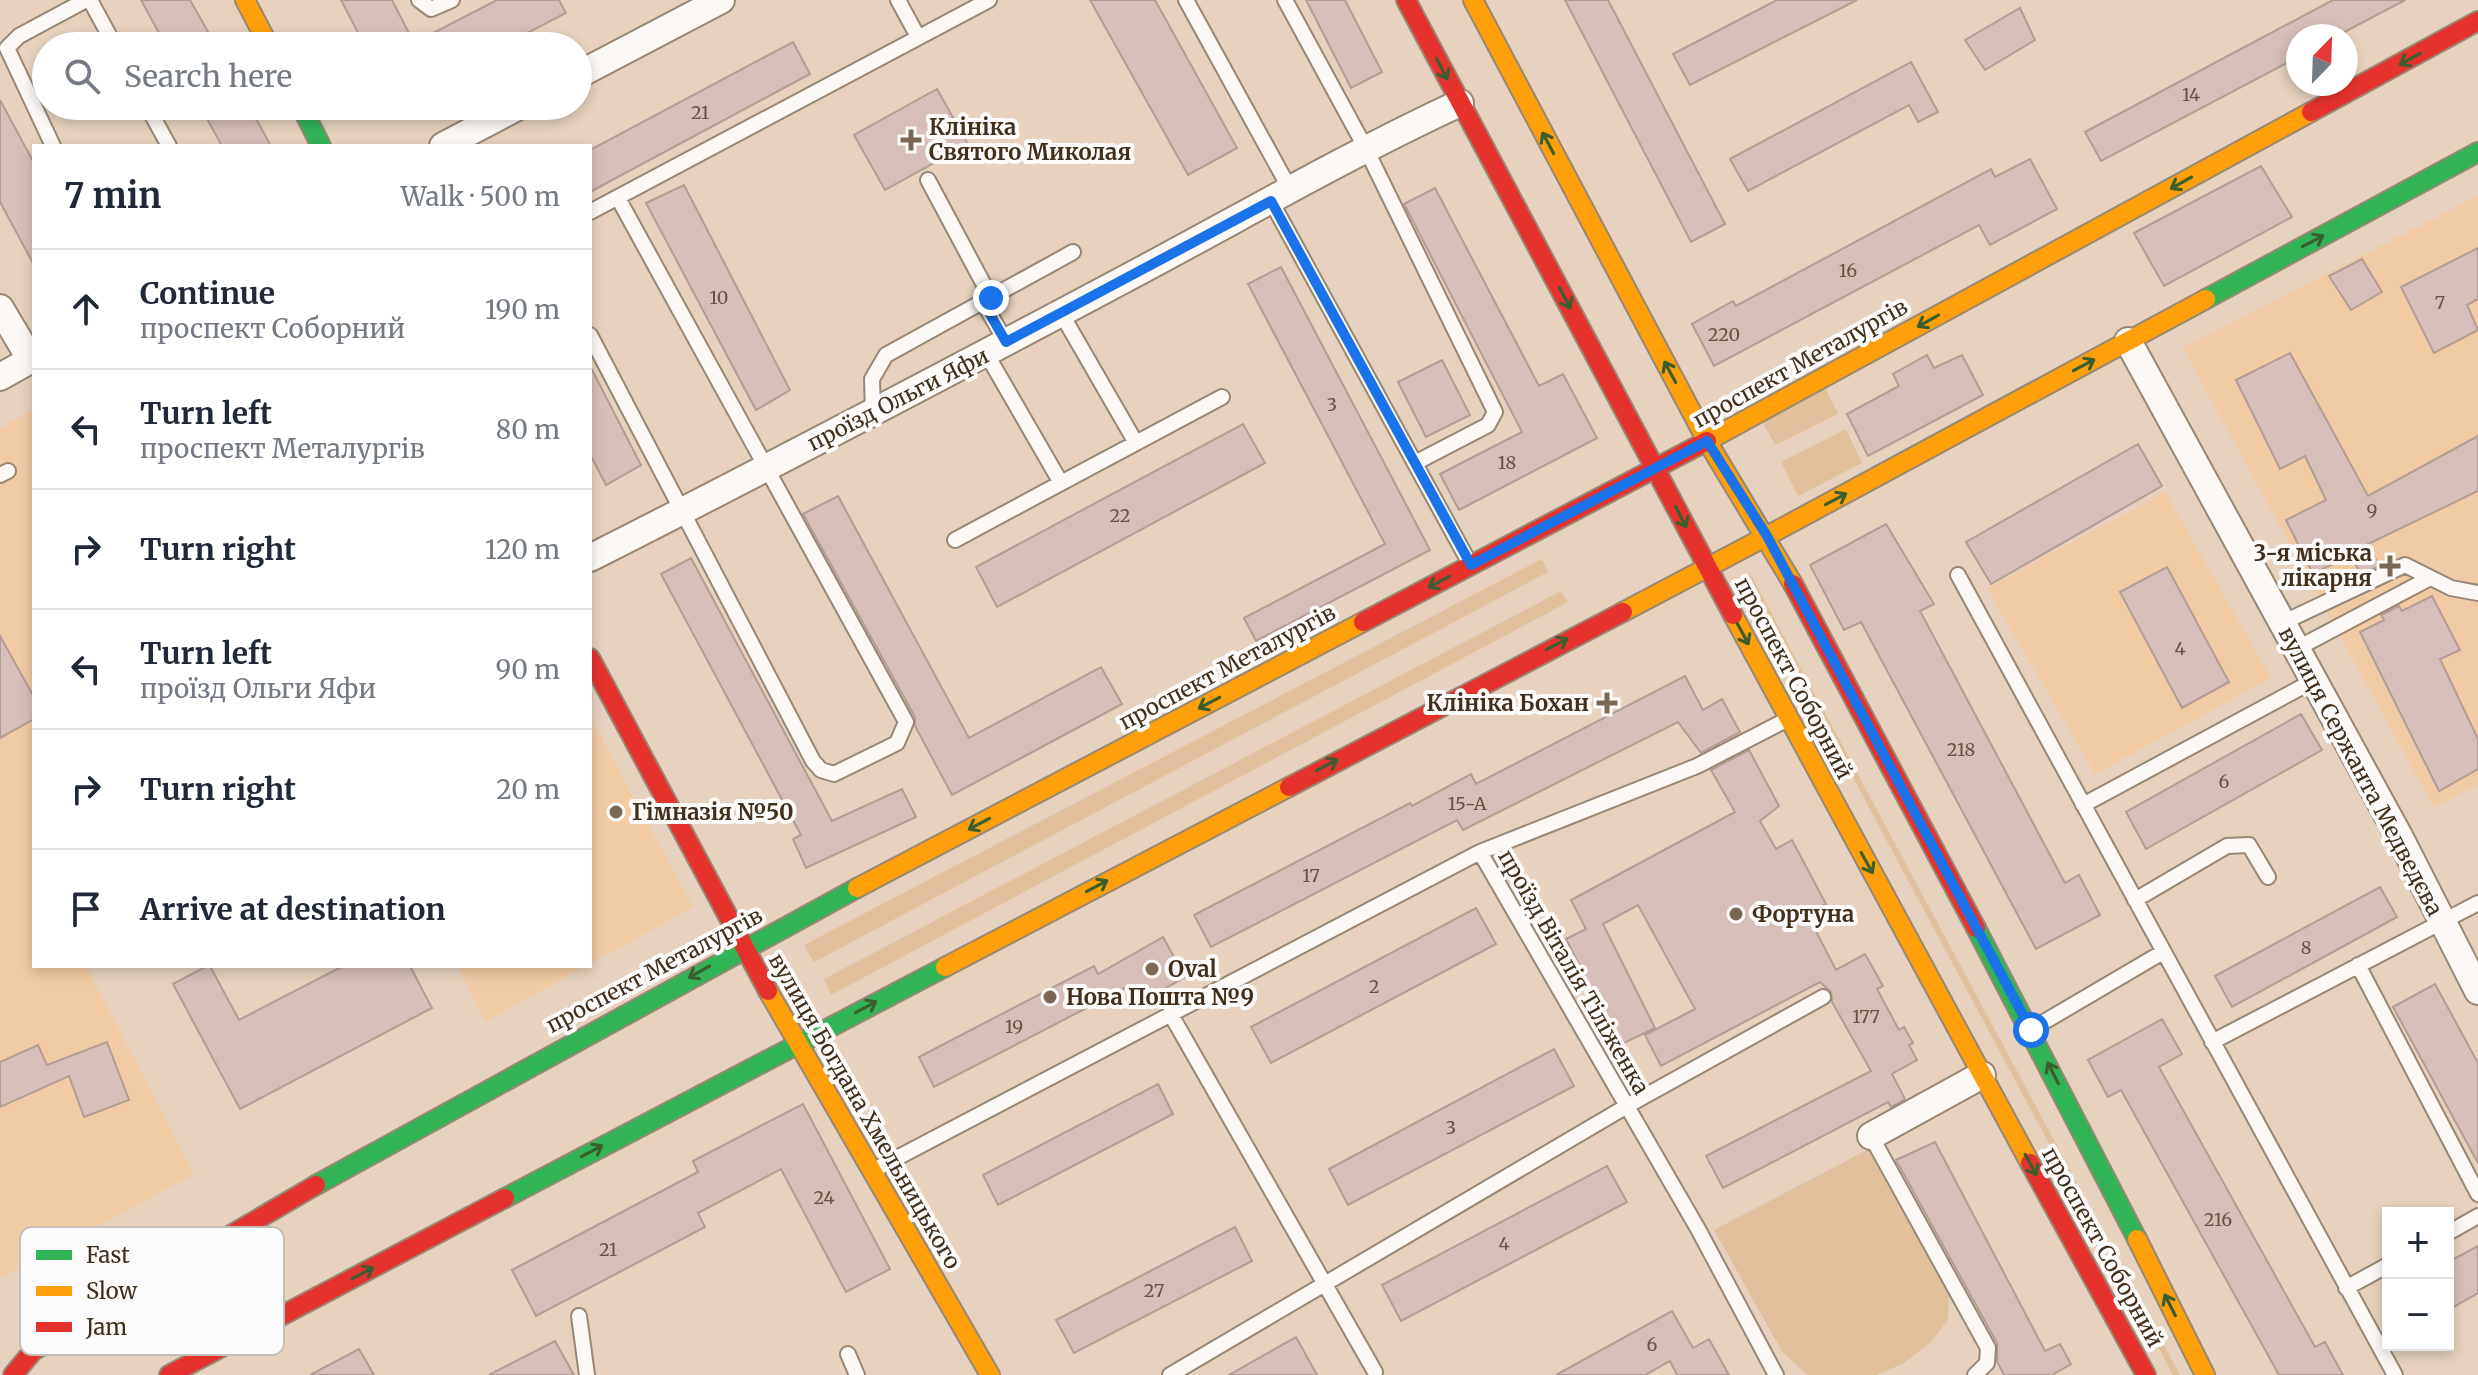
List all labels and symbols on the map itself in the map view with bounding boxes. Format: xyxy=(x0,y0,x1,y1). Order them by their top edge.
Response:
north arrow xyxy=(2286,24,2358,96)
one-way arrow xyxy=(2398,51,2422,67)
one-way arrow xyxy=(1434,57,1450,80)
house number: 14 xyxy=(2182,83,2200,106)
house number: 21 xyxy=(691,101,709,124)
place label: Клініка Святого Миколая xyxy=(929,113,1131,166)
marker: Клініка Святого Миколая xyxy=(900,129,922,151)
one-way arrow xyxy=(1539,131,1555,155)
one-way arrow xyxy=(2170,175,2193,191)
one-way arrow xyxy=(2301,233,2325,248)
house number: 16 xyxy=(1839,259,1857,282)
route end xyxy=(973,280,1009,316)
house number: 10 xyxy=(710,286,728,309)
one-way arrow xyxy=(1557,286,1573,309)
house number: 7 xyxy=(2435,291,2445,314)
street label: проспект Металургів xyxy=(1688,292,1912,434)
one-way arrow xyxy=(1917,313,1940,329)
house number: 220 xyxy=(1708,323,1740,346)
street label: проїзд Ольги Яфи xyxy=(803,341,993,457)
one-way arrow xyxy=(2072,356,2096,372)
one-way arrow xyxy=(1661,361,1677,384)
house number: 3 xyxy=(1327,393,1337,416)
house number: 18 xyxy=(1498,451,1516,474)
one-way arrow xyxy=(1823,490,1847,506)
house number: 9 xyxy=(2367,499,2377,522)
house number: 22 xyxy=(1109,504,1131,527)
one-way arrow xyxy=(1674,504,1690,528)
place label: 3-я міська лікарня xyxy=(2254,539,2372,592)
marker: 3-я міська лікарня xyxy=(2379,555,2401,577)
street label: проспект Соборний xyxy=(1729,572,1859,784)
one-way arrow xyxy=(1428,575,1451,591)
street label: проспект Металургів xyxy=(1114,598,1340,736)
one-way arrow xyxy=(1735,622,1751,646)
street label: вулиця Сержанта Медведєва xyxy=(2273,622,2449,921)
one-way arrow xyxy=(1545,635,1568,651)
house number: 4 xyxy=(2174,637,2186,660)
place label: Клініка Бохан xyxy=(1426,689,1589,717)
marker: Клініка Бохан xyxy=(1596,692,1618,714)
one-way arrow xyxy=(1197,696,1221,712)
house number: 218 xyxy=(1947,738,1975,761)
one-way arrow xyxy=(1314,756,1338,772)
house number: 6 xyxy=(2219,770,2230,793)
house number: 15-А xyxy=(1448,792,1487,815)
place label: Гімназія №50 xyxy=(632,798,793,826)
marker: Гімназія №50 xyxy=(607,803,625,821)
one-way arrow xyxy=(967,817,991,833)
street label: проїзд Віталія Тіліженка xyxy=(1492,844,1656,1100)
one-way arrow xyxy=(1860,850,1875,874)
house number: 17 xyxy=(1302,864,1320,887)
one-way arrow xyxy=(1084,877,1108,893)
place label: Фортуна xyxy=(1752,900,1854,928)
street label: проспект Металургів xyxy=(541,901,767,1039)
marker: Фортуна xyxy=(1727,905,1745,923)
house number: 8 xyxy=(2301,936,2311,959)
street label: вулиця Богдана Хмельницького xyxy=(763,948,967,1274)
place label: Oval xyxy=(1168,955,1217,983)
marker: Oval xyxy=(1143,960,1161,978)
one-way arrow xyxy=(688,965,712,980)
house number: 2 xyxy=(1369,975,1379,998)
place label: Нова Пошта №9 xyxy=(1066,983,1254,1011)
marker: Нова Пошта №9 xyxy=(1041,988,1059,1006)
one-way arrow xyxy=(854,998,878,1014)
house number: 177 xyxy=(1852,1005,1880,1028)
route start xyxy=(2013,1012,2049,1048)
house number: 19 xyxy=(1005,1015,1023,1038)
one-way arrow xyxy=(2044,1062,2060,1086)
house number: 3 xyxy=(1446,1116,1456,1139)
street label: проспект Соборний xyxy=(2036,1142,2170,1352)
one-way arrow xyxy=(580,1143,604,1159)
one-way arrow xyxy=(2024,1153,2040,1176)
house number: 24 xyxy=(813,1186,835,1209)
house number: 216 xyxy=(2204,1208,2232,1231)
legend xyxy=(20,1227,284,1355)
house number: 4 xyxy=(1498,1232,1510,1255)
house number: 21 xyxy=(599,1238,617,1261)
text: Fast xyxy=(86,1241,130,1269)
one-way arrow xyxy=(350,1264,374,1280)
text: Slow xyxy=(86,1277,137,1305)
house number: 27 xyxy=(1144,1279,1164,1302)
one-way arrow xyxy=(2162,1294,2177,1318)
text: Jam xyxy=(85,1313,127,1341)
house number: 6 xyxy=(1647,1333,1658,1356)

